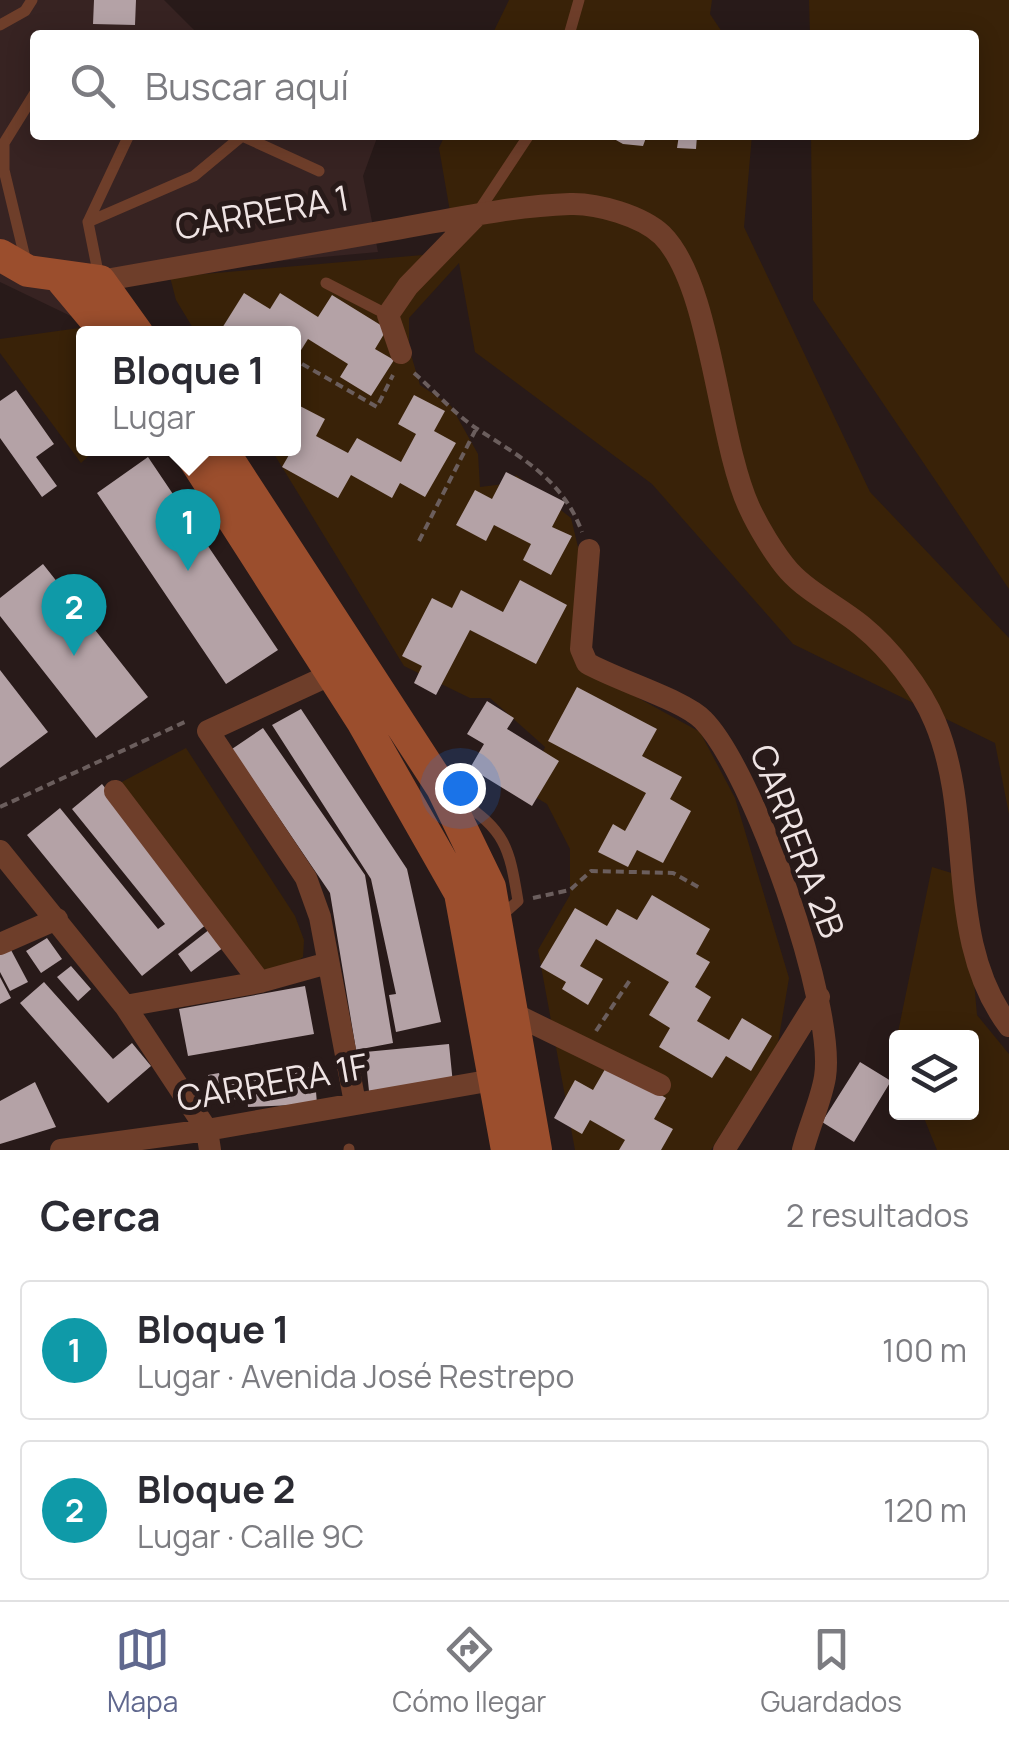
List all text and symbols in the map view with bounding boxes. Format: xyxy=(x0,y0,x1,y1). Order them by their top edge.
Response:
search box xyxy=(30,30,979,140)
icon: search xyxy=(65,58,120,113)
text: Buscar aquí xyxy=(145,59,349,111)
street label: CARRERA 1 xyxy=(171,173,353,251)
popup xyxy=(76,326,301,456)
text: Bloque 1 xyxy=(112,343,265,395)
text: Lugar xyxy=(112,395,196,439)
pin: 1 xyxy=(156,488,220,571)
pin: 2 xyxy=(42,574,106,656)
street label: CARRERA 2B xyxy=(739,738,857,944)
your location xyxy=(435,763,486,814)
map controls xyxy=(889,1030,979,1120)
button: layers xyxy=(889,1030,979,1120)
street label: CARRERA 1F xyxy=(173,1042,371,1122)
text: Cerca xyxy=(40,1186,161,1244)
text: 2 resultados xyxy=(786,1193,969,1237)
text: Bloque 1 xyxy=(137,1302,289,1354)
text: 1 xyxy=(67,1328,82,1372)
text: 100 m xyxy=(882,1328,967,1372)
text: Lugar · Avenida José Restrepo xyxy=(137,1354,574,1398)
text: Bloque 2 xyxy=(137,1462,295,1514)
text: 2 xyxy=(65,1488,84,1532)
text: 120 m xyxy=(883,1488,967,1532)
text: Lugar · Calle 9C xyxy=(137,1514,364,1558)
tab: Mapa xyxy=(107,1622,178,1720)
tab: Cómo llegar xyxy=(392,1622,546,1720)
tab: Guardados xyxy=(760,1622,902,1720)

